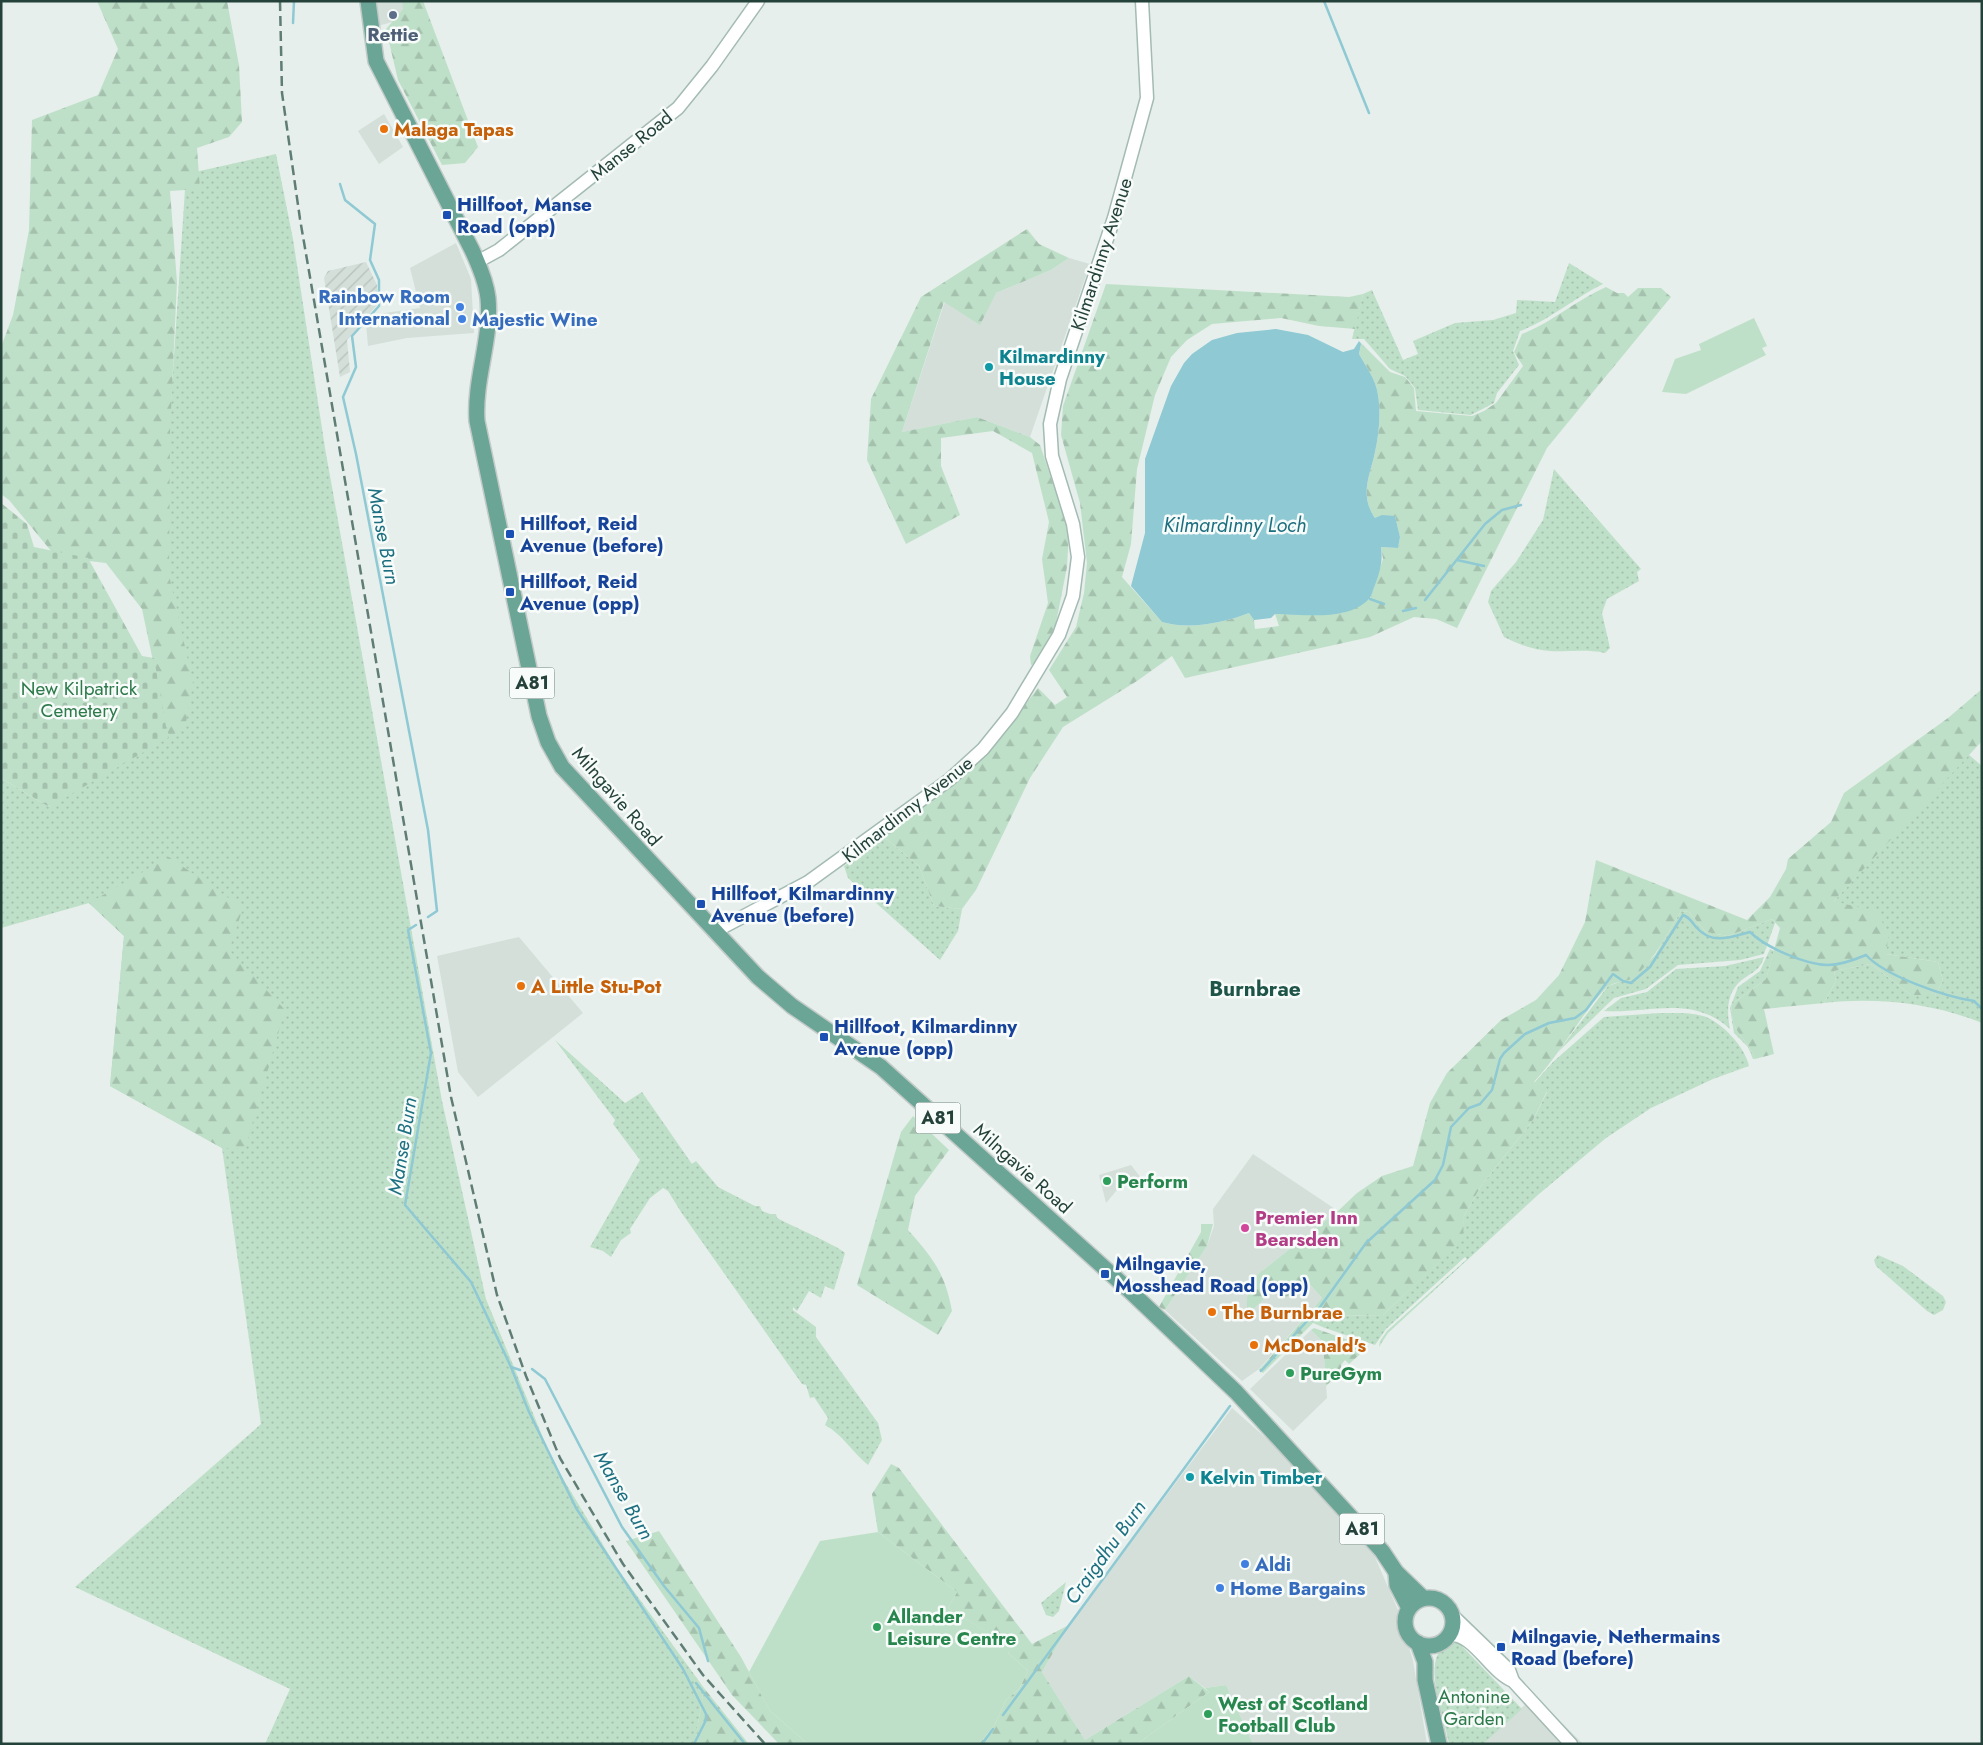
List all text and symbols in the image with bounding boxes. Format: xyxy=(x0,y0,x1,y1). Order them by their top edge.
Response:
marker: Rettie xyxy=(387,9,399,21)
place label: Rettie xyxy=(367,21,419,48)
street label: Manse Road xyxy=(584,104,678,187)
place label: Malaga Tapas xyxy=(394,116,514,143)
marker: Malaga Tapas xyxy=(378,123,390,135)
street label: Kilmardinny Avenue xyxy=(1064,174,1139,334)
place label: Hillfoot, Manse Road (opp) xyxy=(457,191,592,240)
marker: Hillfoot, Manse Road (opp) xyxy=(441,209,453,221)
place label: Rainbow Room International xyxy=(318,283,450,332)
marker: Rainbow Room International xyxy=(454,301,466,313)
place label: Majestic Wine xyxy=(472,306,598,333)
marker: Majestic Wine xyxy=(456,313,468,325)
place label: Kilmardinny House xyxy=(999,343,1106,392)
marker: Kilmardinny House xyxy=(983,361,995,373)
water label: Manse Burn xyxy=(360,485,407,587)
place label: Hillfoot, Reid Avenue (before) xyxy=(519,510,664,559)
water label: Kilmardinny Loch xyxy=(1163,511,1307,540)
marker: Hillfoot, Reid Avenue (before) xyxy=(504,528,516,540)
place label: Hillfoot, Reid Avenue (opp) xyxy=(519,568,640,617)
marker: Hillfoot, Reid Avenue (opp) xyxy=(504,586,516,598)
road number: A81 xyxy=(510,668,554,698)
park label: New Kilpatrick Cemetery xyxy=(21,675,138,724)
street label: Milngavie Road xyxy=(566,741,668,852)
street label: Kilmardinny Avenue xyxy=(836,750,979,869)
place label: Hillfoot, Kilmardinny Avenue (before) xyxy=(710,880,895,929)
marker: Hillfoot, Kilmardinny Avenue (before) xyxy=(695,898,707,910)
place label: A Little Stu-Pot xyxy=(530,973,661,1000)
district label: Burnbrae xyxy=(1209,974,1301,1004)
marker: A Little Stu-Pot xyxy=(515,980,527,992)
place label: Hillfoot, Kilmardinny Avenue (opp) xyxy=(833,1013,1018,1062)
marker: Hillfoot, Kilmardinny Avenue (opp) xyxy=(818,1031,830,1043)
water label: Manse Burn xyxy=(380,1095,425,1197)
road number: A81 xyxy=(916,1102,960,1134)
street label: Milngavie Road xyxy=(967,1117,1078,1220)
place label: Perform xyxy=(1117,1168,1188,1195)
marker: Perform xyxy=(1101,1175,1113,1187)
place label: Premier Inn Bearsden xyxy=(1255,1204,1358,1253)
marker: Premier Inn Bearsden xyxy=(1239,1222,1251,1234)
place label: Milngavie, Mosshead Road (opp) xyxy=(1115,1250,1309,1299)
marker: Milngavie, Mosshead Road (opp) xyxy=(1099,1268,1111,1280)
place label: The Burnbrae xyxy=(1222,1299,1343,1326)
marker: The Burnbrae xyxy=(1206,1306,1218,1318)
place label: McDonald's xyxy=(1264,1332,1366,1359)
marker: McDonald's xyxy=(1248,1339,1260,1351)
place label: PureGym xyxy=(1300,1360,1382,1387)
marker: PureGym xyxy=(1284,1367,1296,1379)
water label: Manse Burn xyxy=(586,1445,661,1545)
place label: Kelvin Timber xyxy=(1200,1464,1323,1491)
marker: Kelvin Timber xyxy=(1184,1471,1196,1483)
water label: Craigdhu Burn xyxy=(1058,1494,1153,1610)
road number: A81 xyxy=(1340,1514,1384,1545)
place label: Aldi xyxy=(1254,1551,1291,1578)
marker: Aldi xyxy=(1239,1558,1251,1570)
place label: Home Bargains xyxy=(1230,1575,1366,1602)
marker: Home Bargains xyxy=(1214,1582,1226,1594)
place label: Allander Leisure Centre xyxy=(886,1603,1017,1652)
marker: Allander Leisure Centre xyxy=(871,1621,883,1633)
place label: Milngavie, Nethermains Road (before) xyxy=(1511,1623,1721,1672)
marker: Milngavie, Nethermains Road (before) xyxy=(1495,1641,1507,1653)
park label: Antonine Garden xyxy=(1438,1683,1510,1732)
place label: West of Scotland Football Club xyxy=(1218,1690,1368,1739)
marker: West of Scotland Football Club xyxy=(1202,1708,1214,1720)

